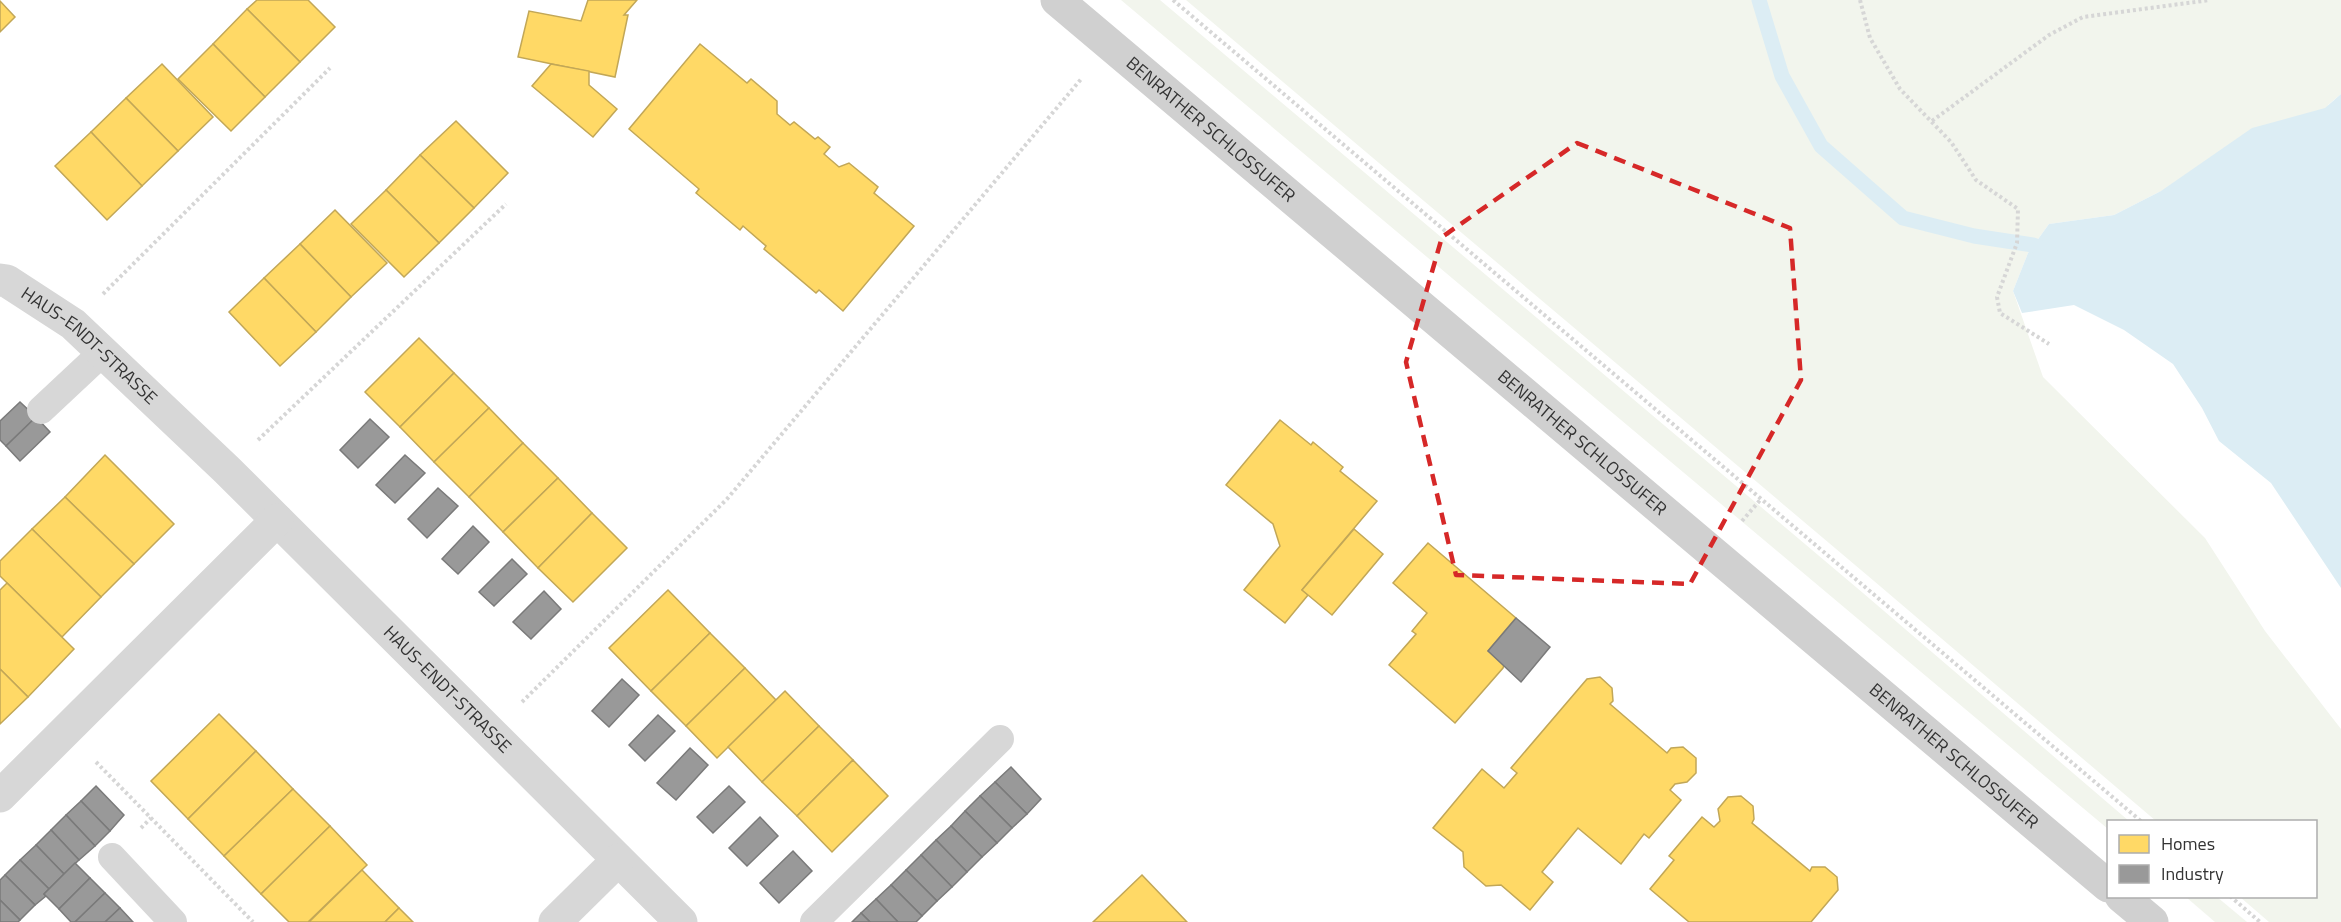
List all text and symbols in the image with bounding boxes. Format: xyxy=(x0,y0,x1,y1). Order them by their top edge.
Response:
street label: BENRATHER SCHLOSSUFER xyxy=(1120,50,1302,209)
street label: HAUS-ENDT-STRASSE xyxy=(16,280,164,410)
street label: BENRATHER SCHLOSSUFER xyxy=(1492,363,1673,522)
street label: HAUS-ENDT-STRASSE xyxy=(377,619,518,759)
street label: BENRATHER SCHLOSSUFER xyxy=(1864,676,2045,835)
legend xyxy=(2107,820,2317,898)
text: Homes xyxy=(2161,830,2215,857)
text: Industry xyxy=(2161,860,2224,887)

